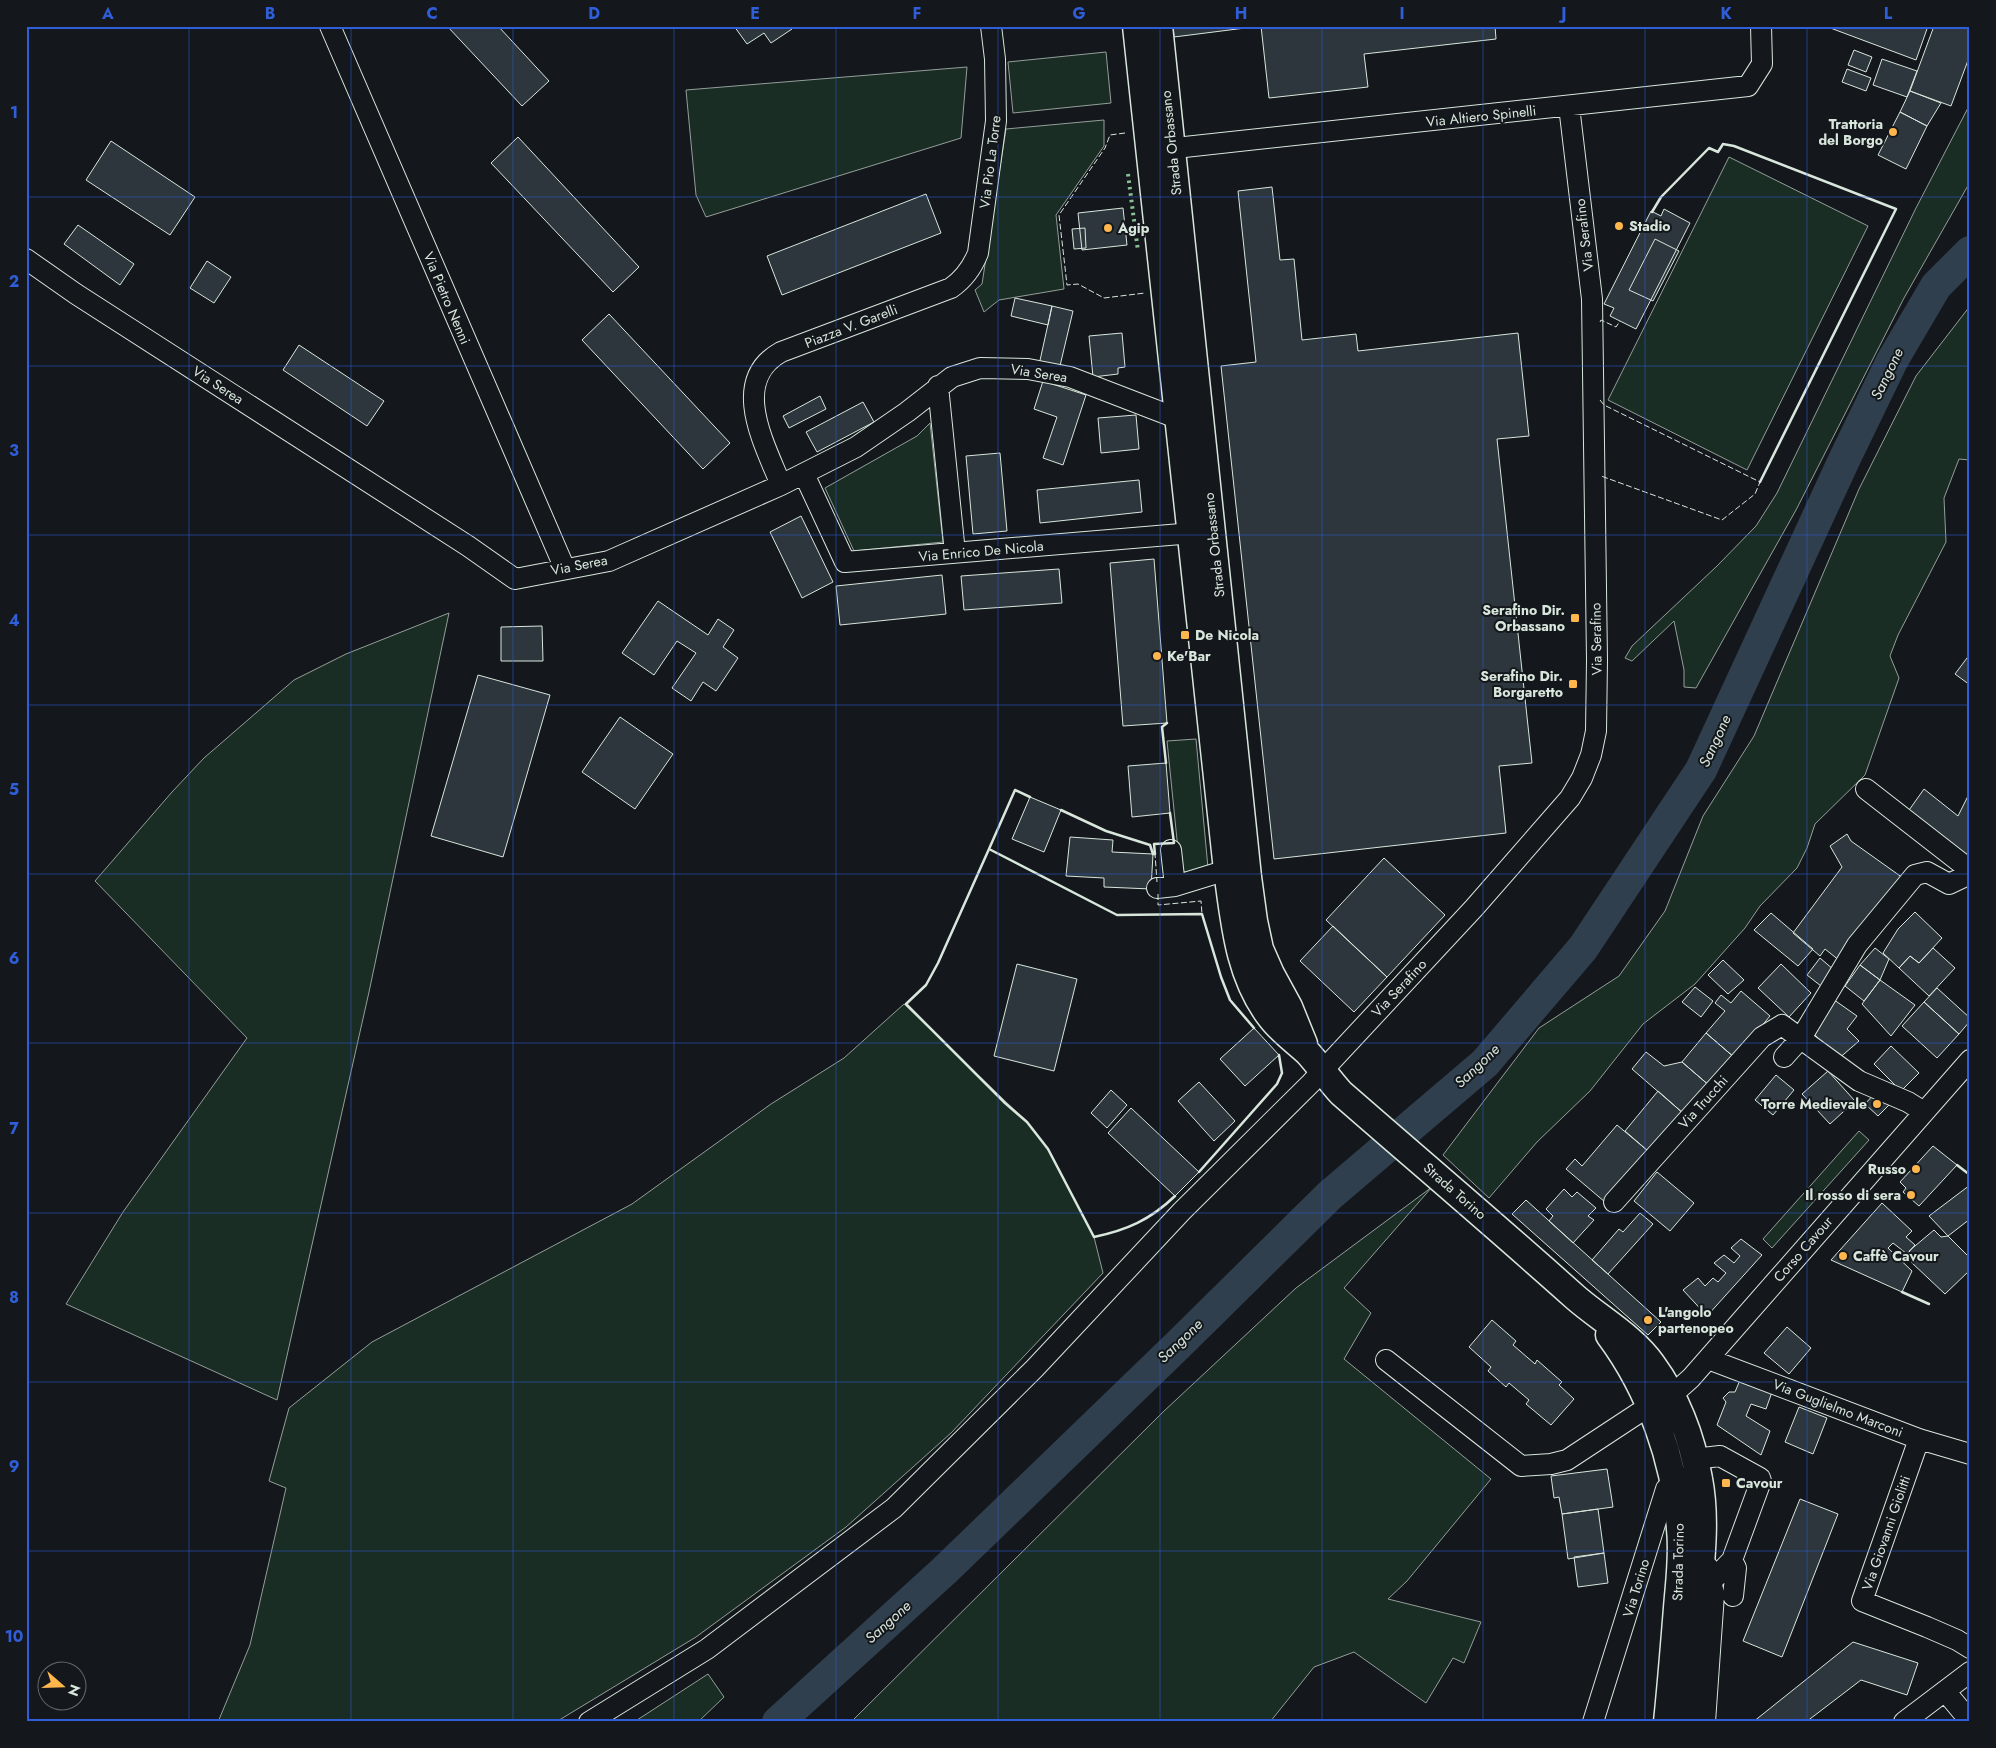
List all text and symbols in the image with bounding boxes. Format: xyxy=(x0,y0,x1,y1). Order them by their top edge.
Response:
text: A xyxy=(101,2,114,25)
text: B xyxy=(265,2,275,25)
text: C xyxy=(426,2,438,25)
text: D xyxy=(588,2,600,25)
text: E xyxy=(750,2,760,25)
text: F xyxy=(913,2,921,25)
text: G xyxy=(1072,2,1086,25)
text: H xyxy=(1235,2,1247,25)
text: I xyxy=(1399,2,1405,25)
text: J xyxy=(1558,2,1567,25)
text: K xyxy=(1720,2,1732,25)
text: L xyxy=(1884,2,1893,25)
street label: Strada Orbassano xyxy=(1156,89,1186,196)
street label: Via Altiero Spinelli xyxy=(1425,100,1537,132)
text: 1 xyxy=(10,101,18,124)
street label: Via Pio La Torre xyxy=(974,114,1006,210)
place label: Trattoria del Borgo xyxy=(1818,114,1883,150)
marker: Trattoria del Borgo xyxy=(1887,126,1899,138)
street label: Via Serafino xyxy=(1570,197,1598,272)
place label: Stadio xyxy=(1629,216,1671,236)
place label: Agip xyxy=(1117,218,1150,238)
marker: Stadio xyxy=(1613,220,1625,232)
marker: Agip xyxy=(1102,222,1114,234)
street label: Via Pietro Nenni xyxy=(419,249,475,347)
text: 2 xyxy=(9,270,19,293)
street label: Piazza V. Garelli xyxy=(802,299,900,353)
water label: Sangone xyxy=(1865,344,1909,404)
street label: Via Serea xyxy=(1009,359,1069,387)
street label: Via Serea xyxy=(189,361,247,409)
text: 3 xyxy=(9,439,19,462)
street label: Strada Orbassano xyxy=(1199,491,1229,598)
street label: Via Enrico De Nicola xyxy=(918,536,1044,566)
street label: Via Serea xyxy=(549,550,609,580)
place label: Serafino Dir. Orbassano xyxy=(1482,600,1565,636)
street label: Via Serafino xyxy=(1585,602,1607,676)
text: 4 xyxy=(8,609,20,632)
marker: Serafino Dir. Orbassano xyxy=(1569,612,1581,624)
place label: De Nicola xyxy=(1195,625,1259,645)
marker: De Nicola xyxy=(1179,629,1191,641)
place label: Ke'Bar xyxy=(1167,646,1211,666)
marker: Ke'Bar xyxy=(1151,650,1163,662)
place label: Serafino Dir. Borgaretto xyxy=(1480,666,1563,702)
marker: Serafino Dir. Borgaretto xyxy=(1567,678,1579,690)
water label: Sangone xyxy=(1693,711,1737,771)
text: 5 xyxy=(9,778,19,801)
text: 6 xyxy=(9,947,19,970)
street label: Via Serafino xyxy=(1367,954,1431,1021)
water label: Sangone xyxy=(1449,1039,1505,1093)
street label: Via Trucchi xyxy=(1674,1071,1732,1133)
place label: Torre Medievale xyxy=(1761,1094,1867,1114)
marker: Torre Medievale xyxy=(1871,1098,1883,1110)
text: 7 xyxy=(9,1117,19,1140)
street label: Strada Torino xyxy=(1419,1158,1491,1224)
place label: Russo xyxy=(1868,1159,1906,1179)
marker: Russo xyxy=(1910,1163,1922,1175)
place label: Il rosso di sera xyxy=(1805,1185,1901,1205)
marker: Il rosso di sera xyxy=(1905,1189,1917,1201)
street label: Corso Cavour xyxy=(1769,1212,1837,1286)
place label: Caffè Cavour xyxy=(1853,1246,1939,1266)
marker: Caffè Cavour xyxy=(1837,1250,1849,1262)
text: 8 xyxy=(9,1286,19,1309)
place label: L'angolo partenopeo xyxy=(1658,1302,1734,1338)
water label: Sangone xyxy=(1152,1314,1208,1368)
marker: L'angolo partenopeo xyxy=(1642,1314,1654,1326)
street label: Via Guglielmo Marconi xyxy=(1770,1374,1906,1442)
text: 9 xyxy=(9,1455,19,1478)
place label: Cavour xyxy=(1736,1473,1783,1493)
street label: Via Giovanni Giolitti xyxy=(1857,1473,1915,1593)
marker: Cavour xyxy=(1720,1477,1732,1489)
street label: Strada Torino xyxy=(1667,1523,1689,1601)
street label: Via Torino xyxy=(1618,1556,1654,1620)
water label: Sangone xyxy=(860,1595,916,1649)
text: 10 xyxy=(5,1625,23,1648)
north arrow xyxy=(38,1660,88,1710)
text: N xyxy=(63,1682,86,1699)

